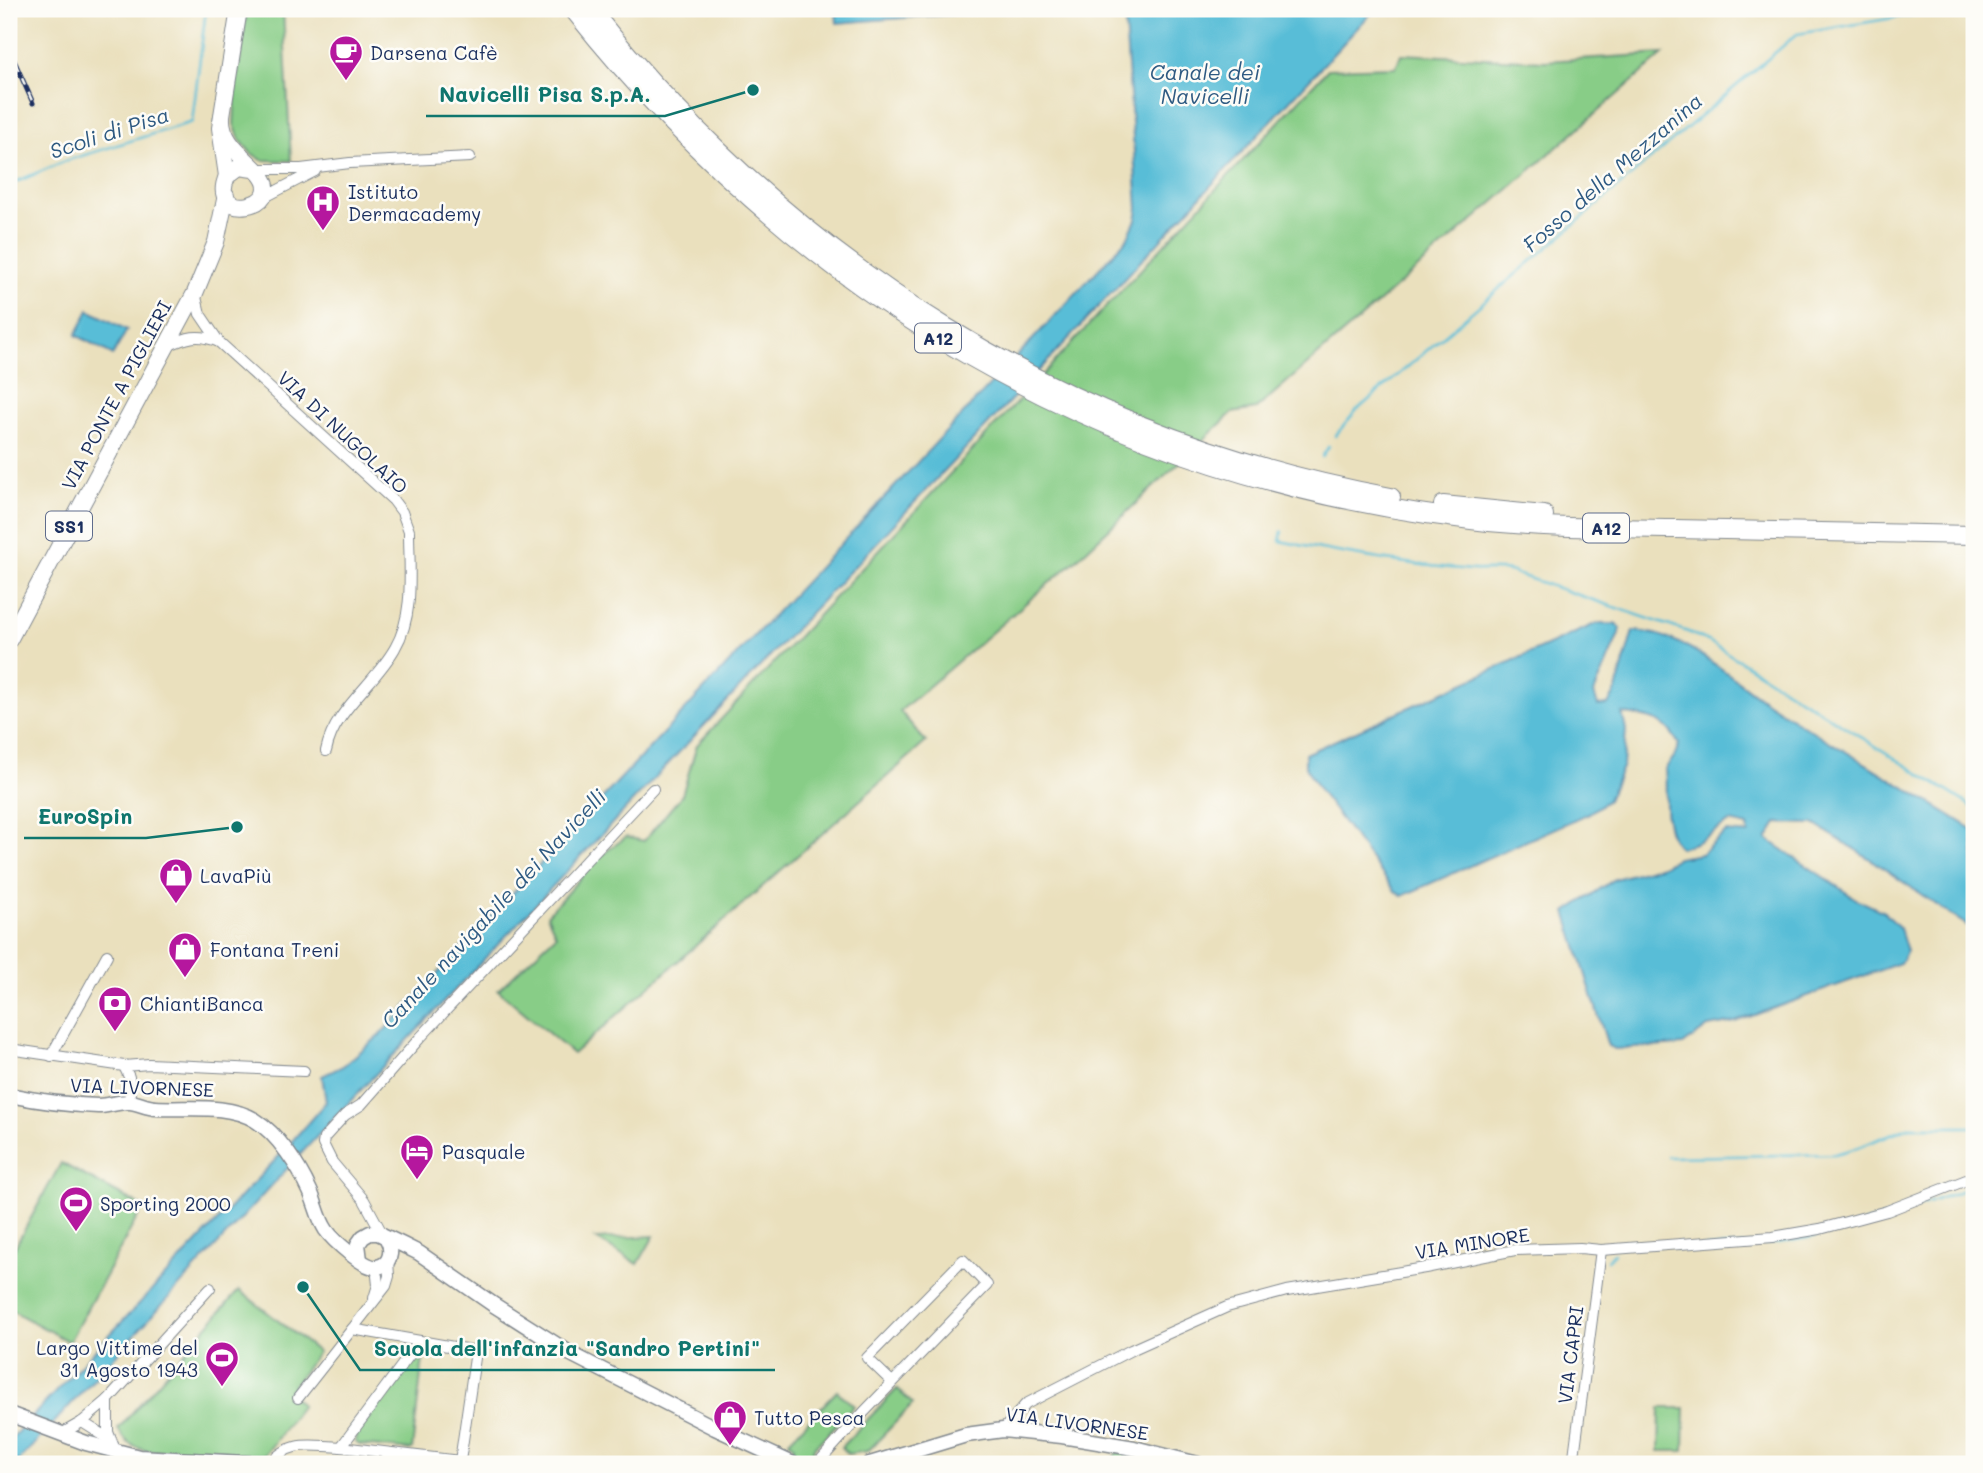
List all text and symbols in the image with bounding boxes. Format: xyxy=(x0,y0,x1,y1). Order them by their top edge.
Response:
cafe icon: Darsena Cafè xyxy=(327,33,365,82)
place label: Darsena Cafè xyxy=(370,40,498,65)
water label: Canale dei Navicelli xyxy=(1150,58,1261,109)
callout: Navicelli Pisa S.p.A. xyxy=(426,74,665,116)
text: Navicelli Pisa S.p.A. xyxy=(439,80,651,107)
water label: Fosso della Mezzanina xyxy=(1517,87,1707,257)
water label: Scoli di Pisa xyxy=(46,100,172,164)
place label: Istituto Dermacademy xyxy=(348,179,481,226)
hospital icon: Istituto Dermacademy xyxy=(304,183,342,232)
street label: VIA PONTE A PIGLIERI xyxy=(55,296,177,494)
road number: A12 xyxy=(915,324,961,352)
street label: VIA DI NUGOLAIO xyxy=(272,365,414,499)
road number: SS1 xyxy=(46,512,92,540)
road number: A12 xyxy=(1583,514,1629,542)
water label: Canale navigabile dei Navicelli xyxy=(375,782,612,1033)
callout: EuroSpin xyxy=(24,796,146,838)
text: EuroSpin xyxy=(38,802,132,829)
shop icon: LavaPiù xyxy=(157,856,195,905)
place label: LavaPiù xyxy=(200,863,272,888)
shop icon: Fontana Treni xyxy=(166,930,204,979)
place label: Fontana Treni xyxy=(210,937,339,962)
bank icon: ChiantiBanca xyxy=(96,984,134,1033)
place label: ChiantiBanca xyxy=(140,991,264,1016)
street label: VIA LIVORNESE xyxy=(70,1072,215,1102)
hotel icon: Pasquale xyxy=(398,1132,436,1181)
place label: Pasquale xyxy=(442,1139,526,1164)
sports icon: Sporting 2000 xyxy=(57,1184,95,1233)
place label: Sporting 2000 xyxy=(100,1191,231,1216)
street label: VIA MINORE xyxy=(1413,1222,1531,1264)
street label: VIA CAPRI xyxy=(1552,1305,1588,1405)
callout: Scuola dell'infanzia "Sandro Pertini" xyxy=(360,1328,775,1370)
text: Scuola dell'infanzia "Sandro Pertini" xyxy=(374,1334,760,1361)
place label: Largo Vittime del 31 Agosto 1943 xyxy=(36,1335,198,1382)
sports icon: Largo Vittime del 31 Agosto 1943 xyxy=(203,1339,241,1388)
shop icon: Tutto Pesca xyxy=(711,1398,749,1447)
street label: VIA LIVORNESE xyxy=(1004,1401,1150,1445)
place label: Tutto Pesca xyxy=(754,1405,865,1430)

